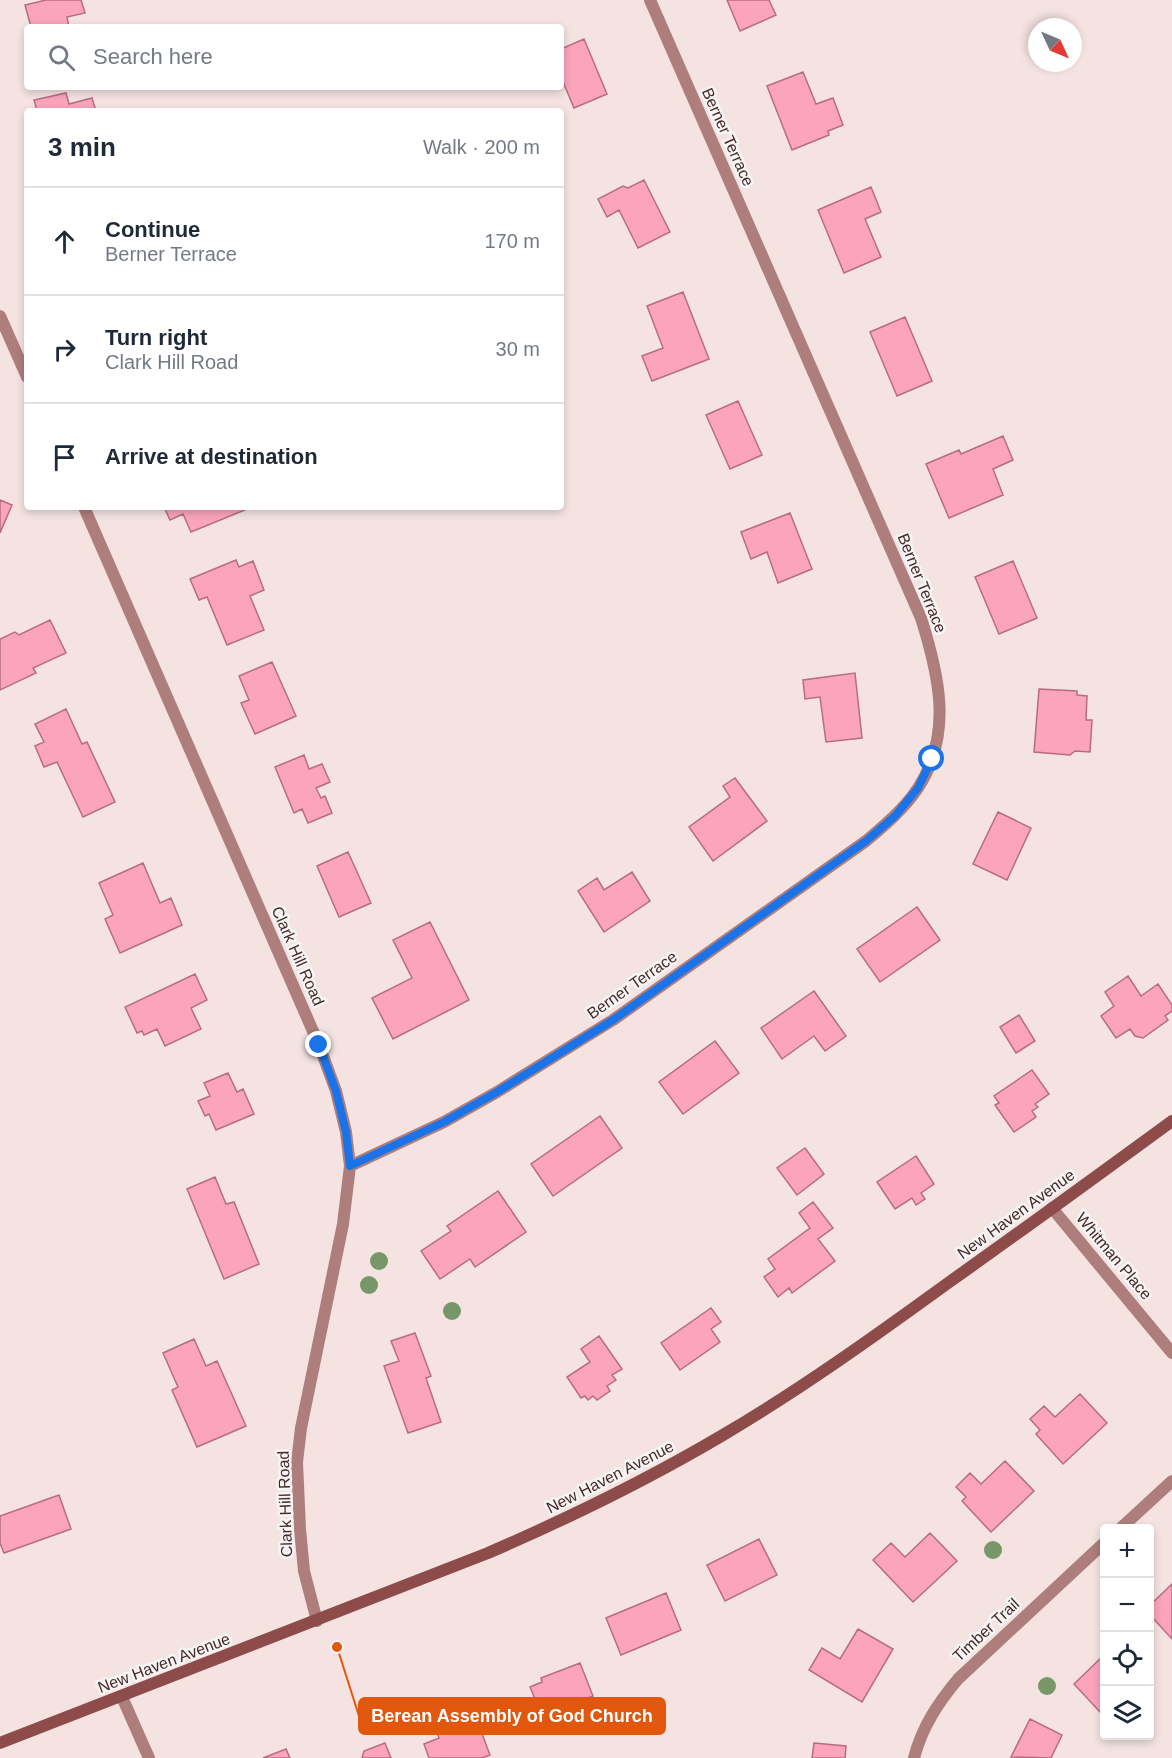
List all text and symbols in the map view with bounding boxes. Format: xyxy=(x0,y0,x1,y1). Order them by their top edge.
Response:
north arrow xyxy=(1028,18,1082,72)
search box xyxy=(24,24,564,90)
icon: search xyxy=(45,41,78,74)
text: Search here xyxy=(93,44,213,69)
street label: Berner Terrace xyxy=(699,85,757,189)
text: 3 min xyxy=(48,132,116,162)
text: Walk · 200 m xyxy=(423,136,540,158)
text: Continue xyxy=(105,217,200,242)
icon: ahead xyxy=(48,225,81,258)
text: 170 m xyxy=(484,230,540,252)
text: Berner Terrace xyxy=(105,243,237,265)
text: Turn right xyxy=(105,325,207,350)
icon: right xyxy=(48,333,81,366)
text: 30 m xyxy=(496,338,540,360)
text: Clark Hill Road xyxy=(105,351,238,373)
icon: arrive xyxy=(48,441,81,474)
text: Arrive at destination xyxy=(105,444,318,469)
street label: Berner Terrace xyxy=(894,531,950,635)
route start xyxy=(918,745,944,771)
street label: Clark Hill Road xyxy=(269,904,327,1008)
street label: Berner Terrace xyxy=(584,948,680,1022)
route end xyxy=(305,1031,331,1057)
street label: New Haven Avenue xyxy=(954,1166,1078,1262)
street label: Whitman Place xyxy=(1073,1209,1155,1303)
street label: New Haven Avenue xyxy=(544,1438,676,1516)
street label: Clark Hill Road xyxy=(275,1450,295,1558)
map controls xyxy=(1100,1524,1154,1740)
button: + xyxy=(1100,1524,1154,1578)
button: − xyxy=(1100,1578,1154,1632)
street label: Timber Trail xyxy=(950,1595,1022,1665)
street label: New Haven Avenue xyxy=(95,1630,233,1696)
button: locate xyxy=(1100,1632,1154,1686)
button: layers xyxy=(1100,1686,1154,1740)
callout: Berean Assembly of God Church xyxy=(359,1698,665,1734)
text: Berean Assembly of God Church xyxy=(371,1706,653,1726)

